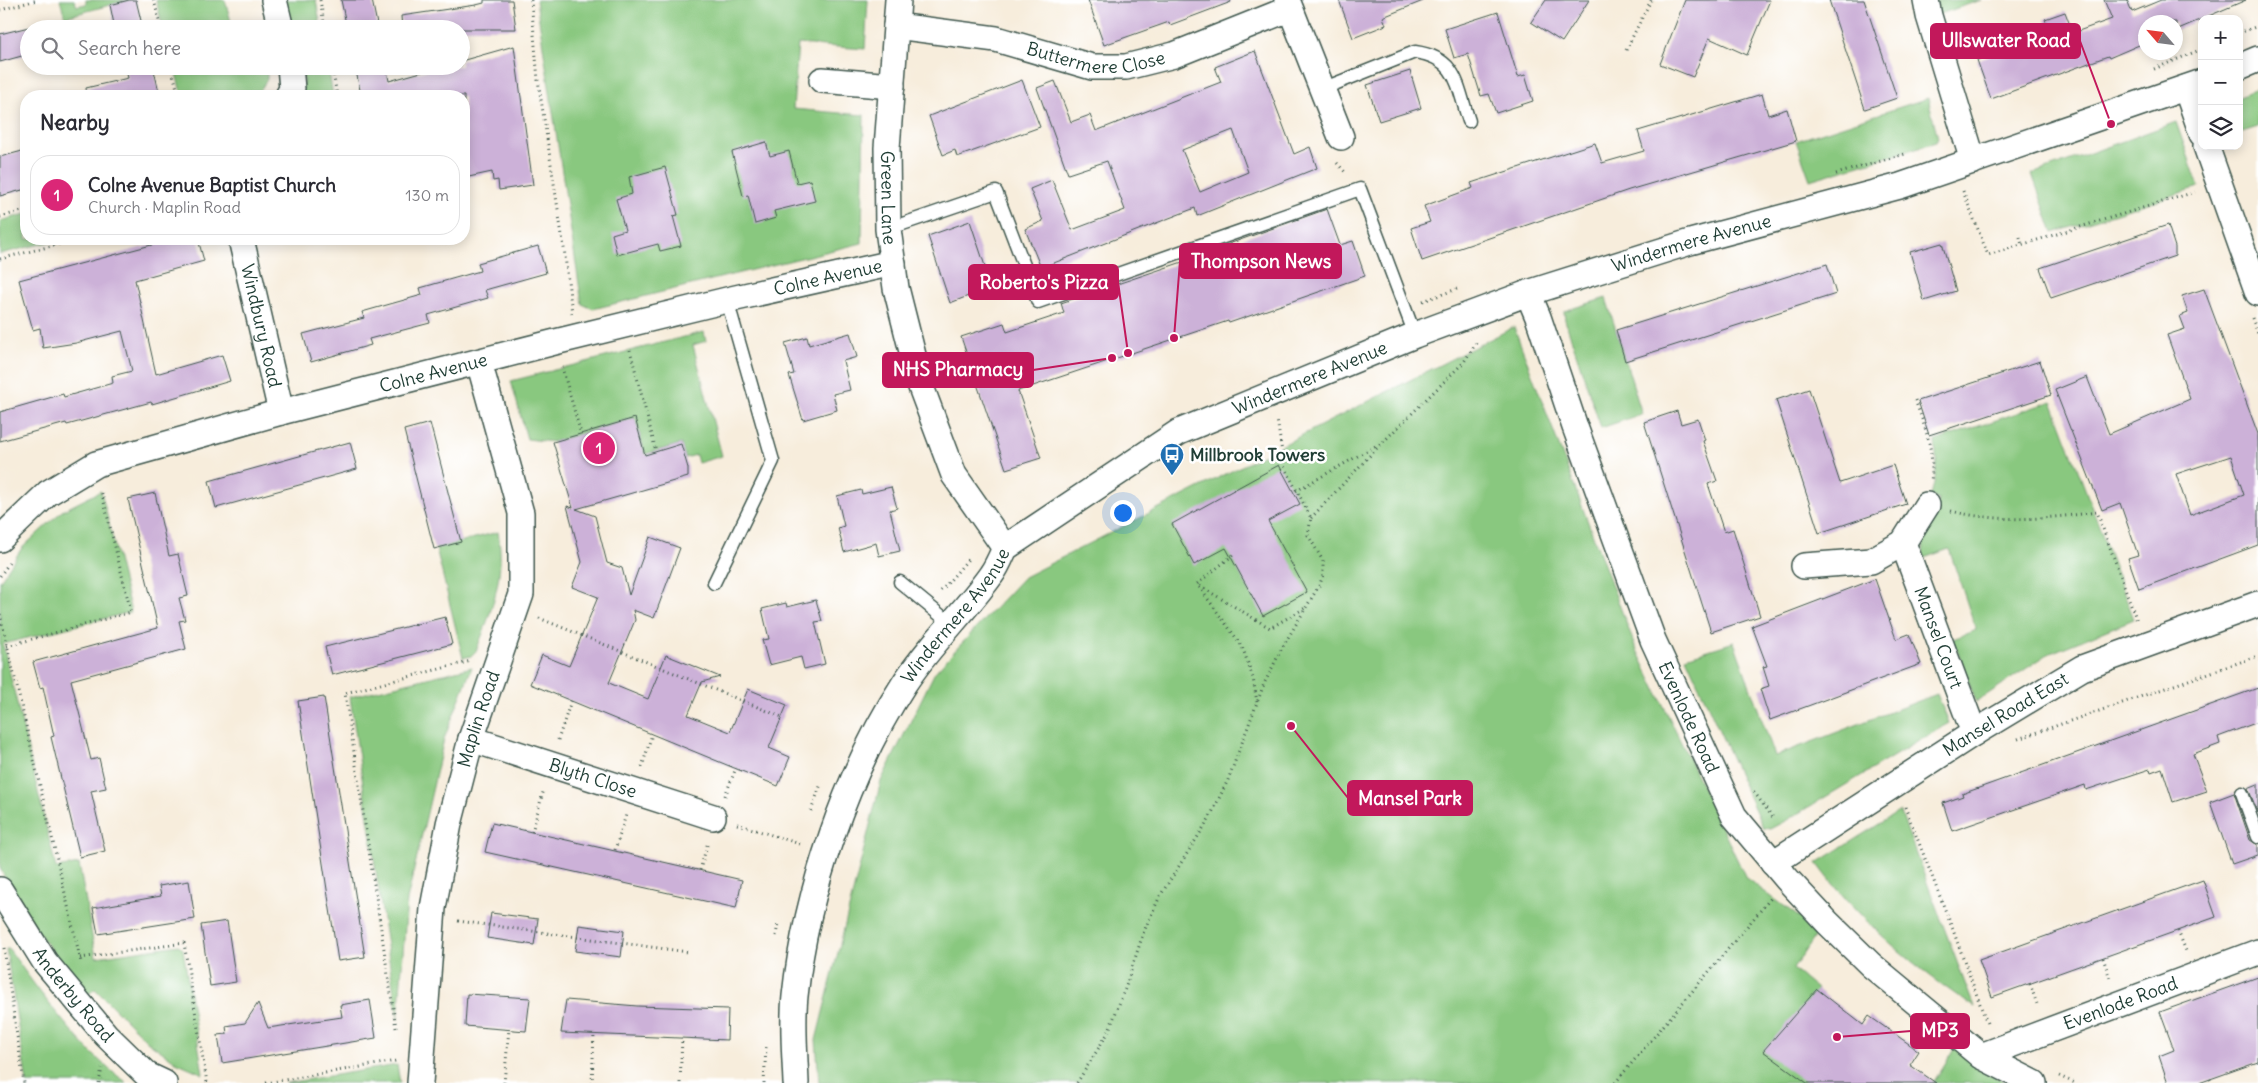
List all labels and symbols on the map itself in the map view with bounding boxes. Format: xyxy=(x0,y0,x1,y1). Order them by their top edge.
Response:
north arrow xyxy=(2138,15,2183,60)
callout: Ullswater Road xyxy=(1931,24,2080,58)
text: Ullswater Road xyxy=(1941,28,2071,52)
street label: Buttermere Close xyxy=(1024,37,1167,79)
street label: Green Lane xyxy=(876,150,902,246)
street label: Windermere Avenue xyxy=(1609,209,1774,277)
callout: Thompson News xyxy=(1180,244,1341,278)
text: Thompson News xyxy=(1191,249,1332,273)
street label: Colne Avenue xyxy=(771,254,884,300)
street label: Windbury Road xyxy=(236,262,287,390)
callout: Roberto's Pizza xyxy=(969,265,1118,299)
text: Roberto's Pizza xyxy=(979,270,1109,294)
street label: Windermere Avenue xyxy=(1229,336,1390,420)
street label: Colne Avenue xyxy=(377,348,490,397)
callout: NHS Pharmacy xyxy=(883,353,1033,387)
text: NHS Pharmacy xyxy=(893,357,1023,381)
pin: 1 xyxy=(583,429,615,467)
bus stop icon: Millbrook Towers xyxy=(1159,442,1185,476)
place label: Millbrook Towers xyxy=(1190,443,1325,466)
your location xyxy=(1110,500,1136,526)
street label: Windermere Avenue xyxy=(896,545,1014,688)
street label: Mansel Court xyxy=(1909,583,1968,692)
street label: Evenlode Road xyxy=(1653,658,1725,777)
street label: Maplin Road xyxy=(452,667,505,770)
street label: Mansel Road East xyxy=(1938,667,2072,761)
street label: Blyth Close xyxy=(546,753,640,803)
callout: Mansel Park xyxy=(1348,781,1472,815)
text: Mansel Park xyxy=(1358,786,1462,810)
street label: Anderby Road xyxy=(28,943,119,1047)
street label: Evenlode Road xyxy=(2060,971,2181,1035)
callout: MP3 xyxy=(1911,1014,1969,1048)
text: MP3 xyxy=(1921,1018,1959,1042)

